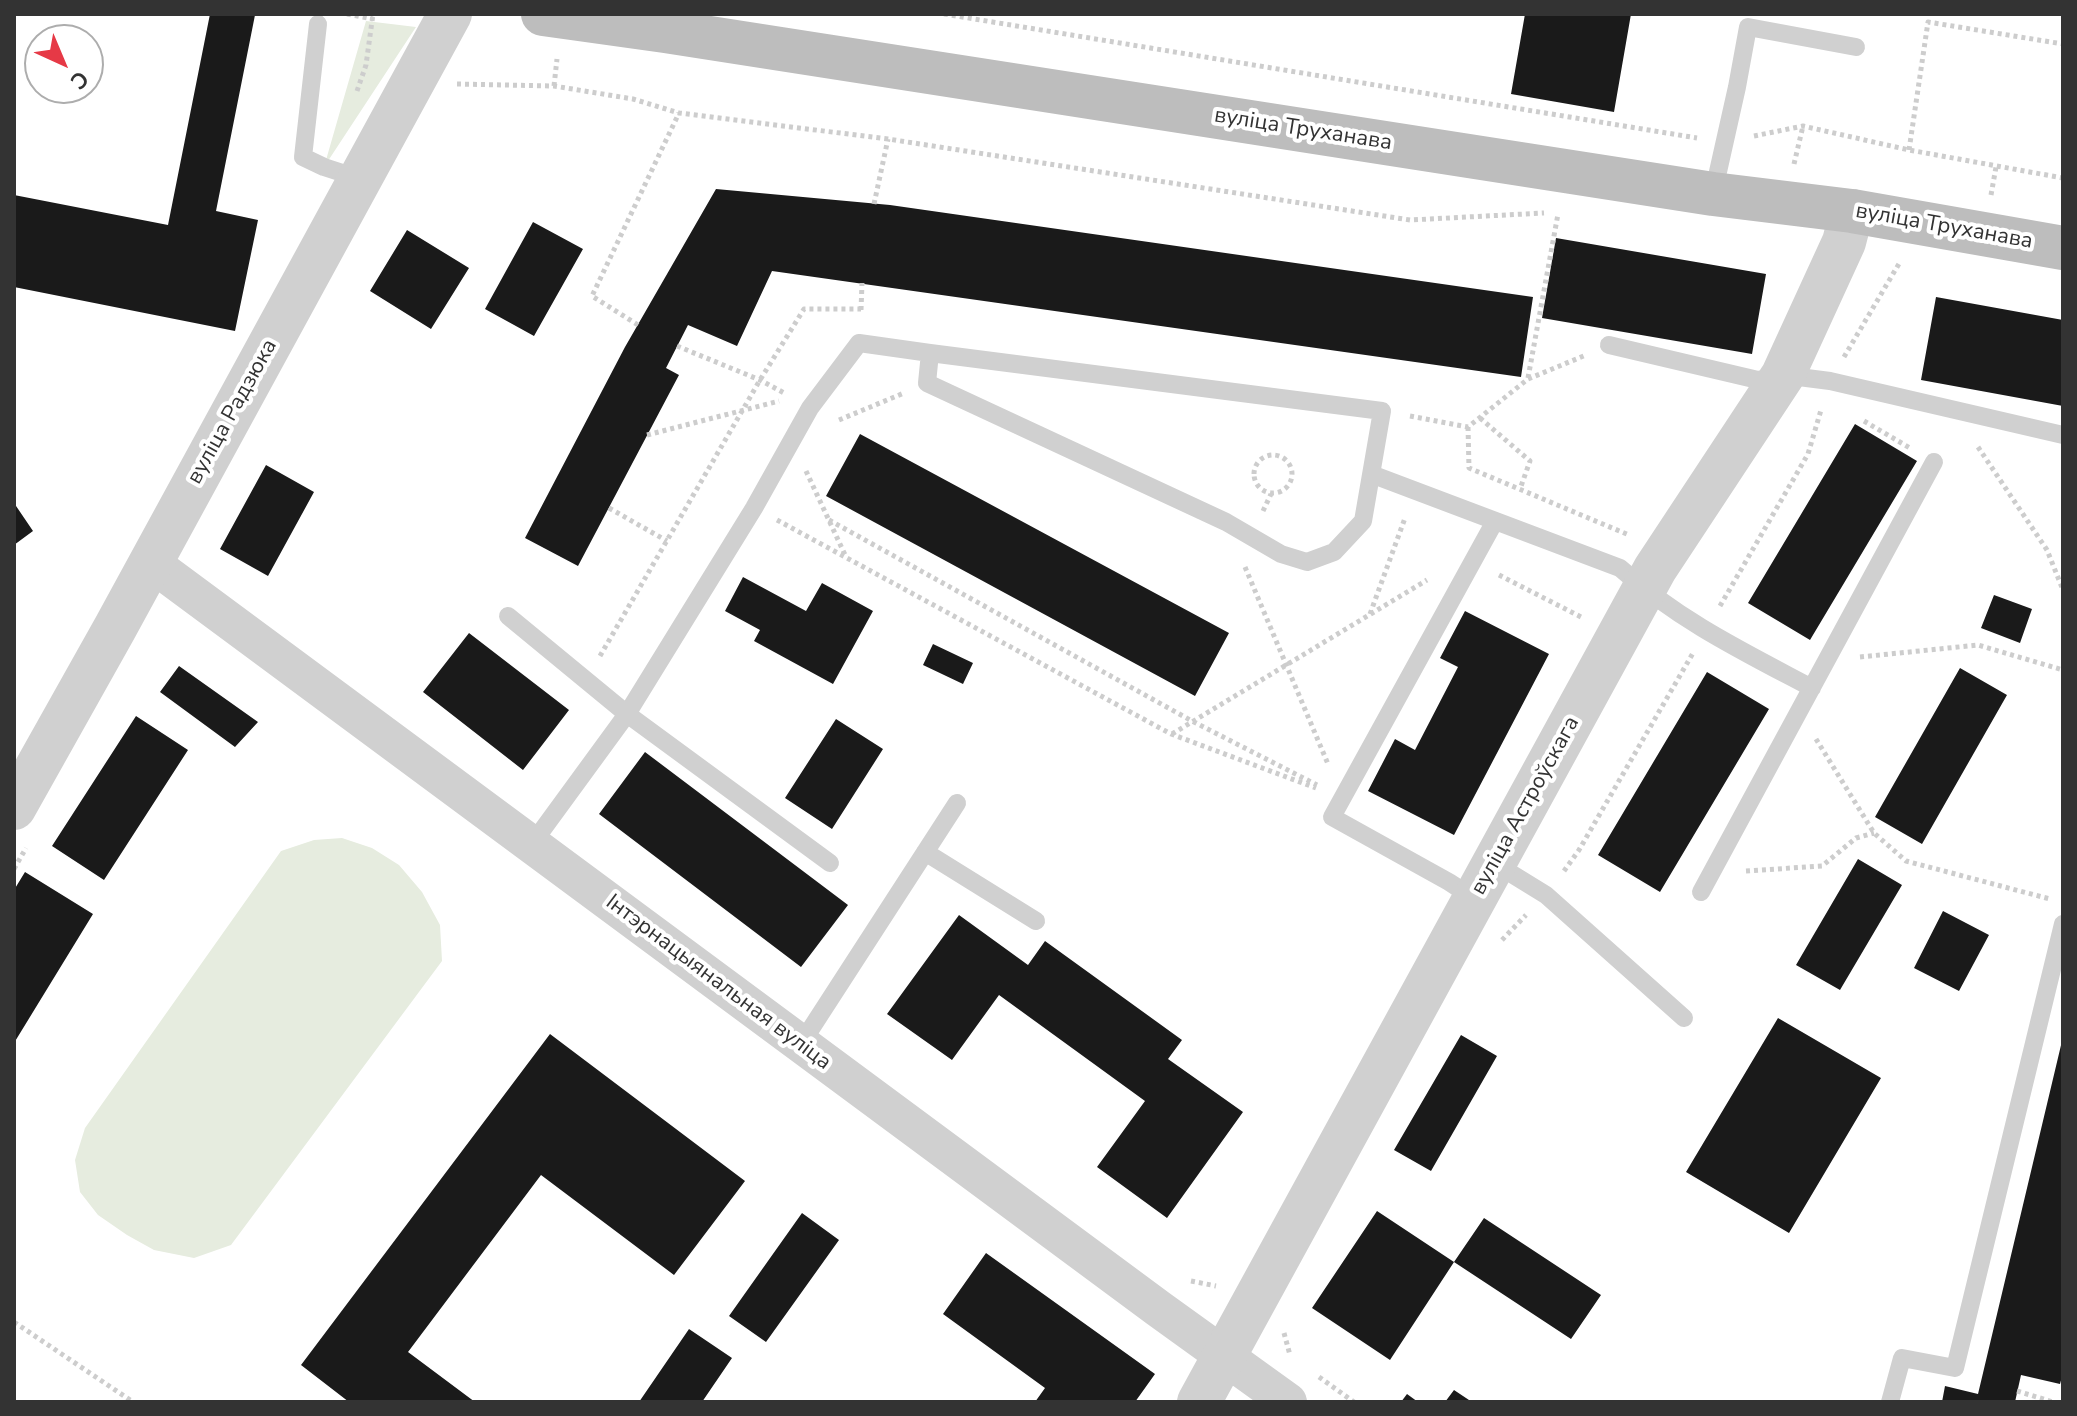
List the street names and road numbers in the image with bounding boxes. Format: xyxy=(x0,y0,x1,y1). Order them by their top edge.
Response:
street label: вуліца Труханава xyxy=(1212,103,1394,157)
street label: вуліца Труханава xyxy=(1853,198,2035,256)
street label: вуліца Радзюка xyxy=(182,335,284,489)
street label: вуліца Астроўскага xyxy=(1466,712,1586,900)
street label: Інтэрнацыянальная вуліца xyxy=(600,890,836,1076)

